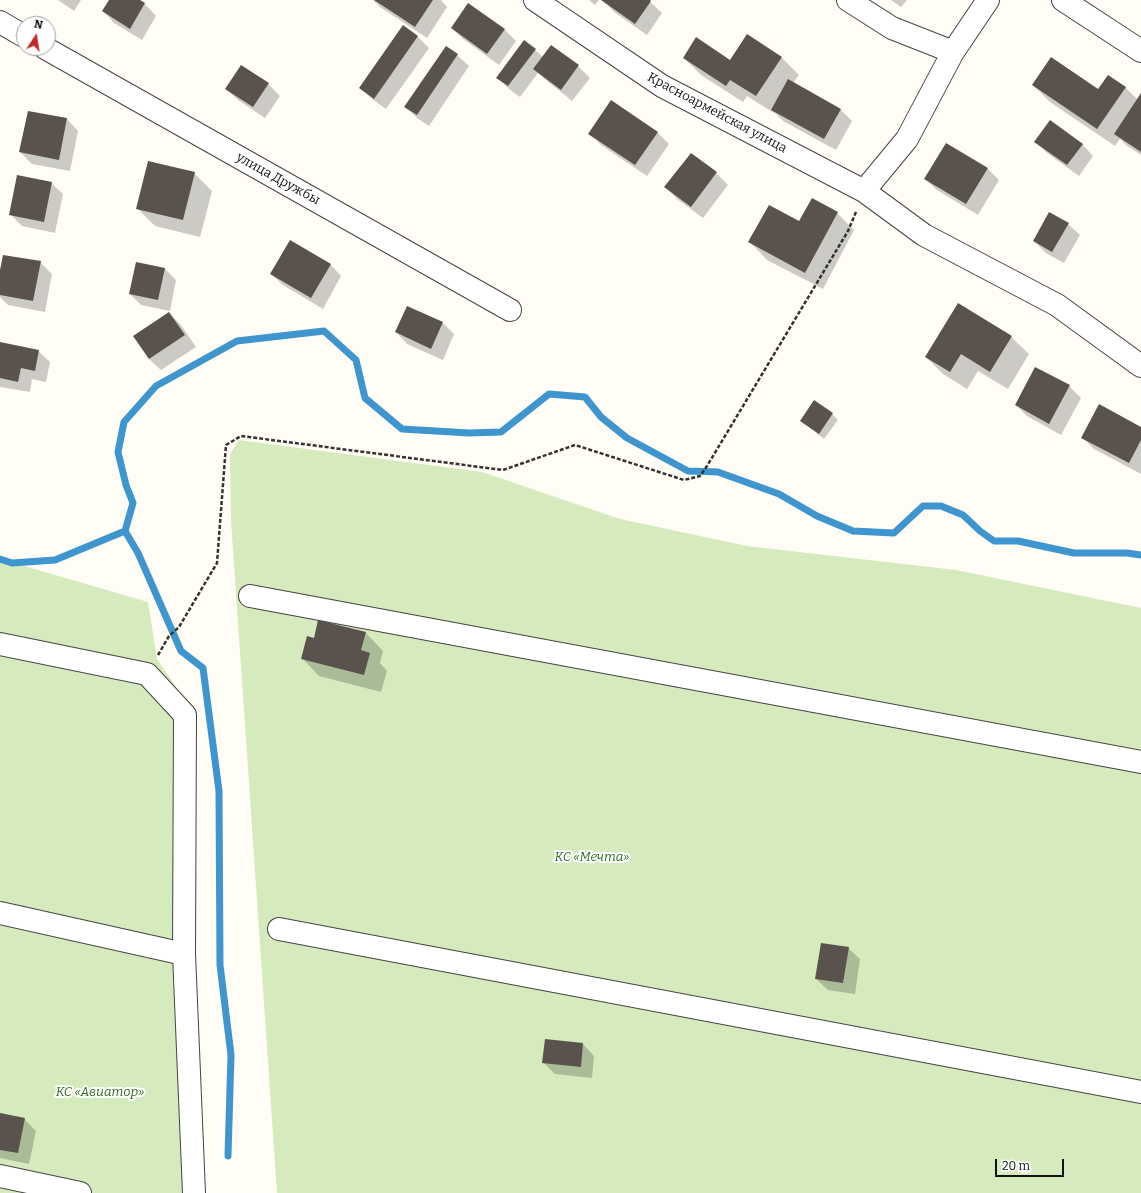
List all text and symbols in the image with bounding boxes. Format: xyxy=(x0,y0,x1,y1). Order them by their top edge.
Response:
north arrow xyxy=(16,16,56,56)
text: N xyxy=(33,18,44,32)
street label: Красноармейская улица xyxy=(645,70,789,156)
street label: улица Дружбы xyxy=(233,150,323,208)
park label: КС «Мечта» xyxy=(555,849,629,865)
park label: КС «Авиатор» xyxy=(56,1084,144,1100)
scale bar xyxy=(997,1151,1066,1177)
text: 20 m xyxy=(1002,1159,1030,1173)

